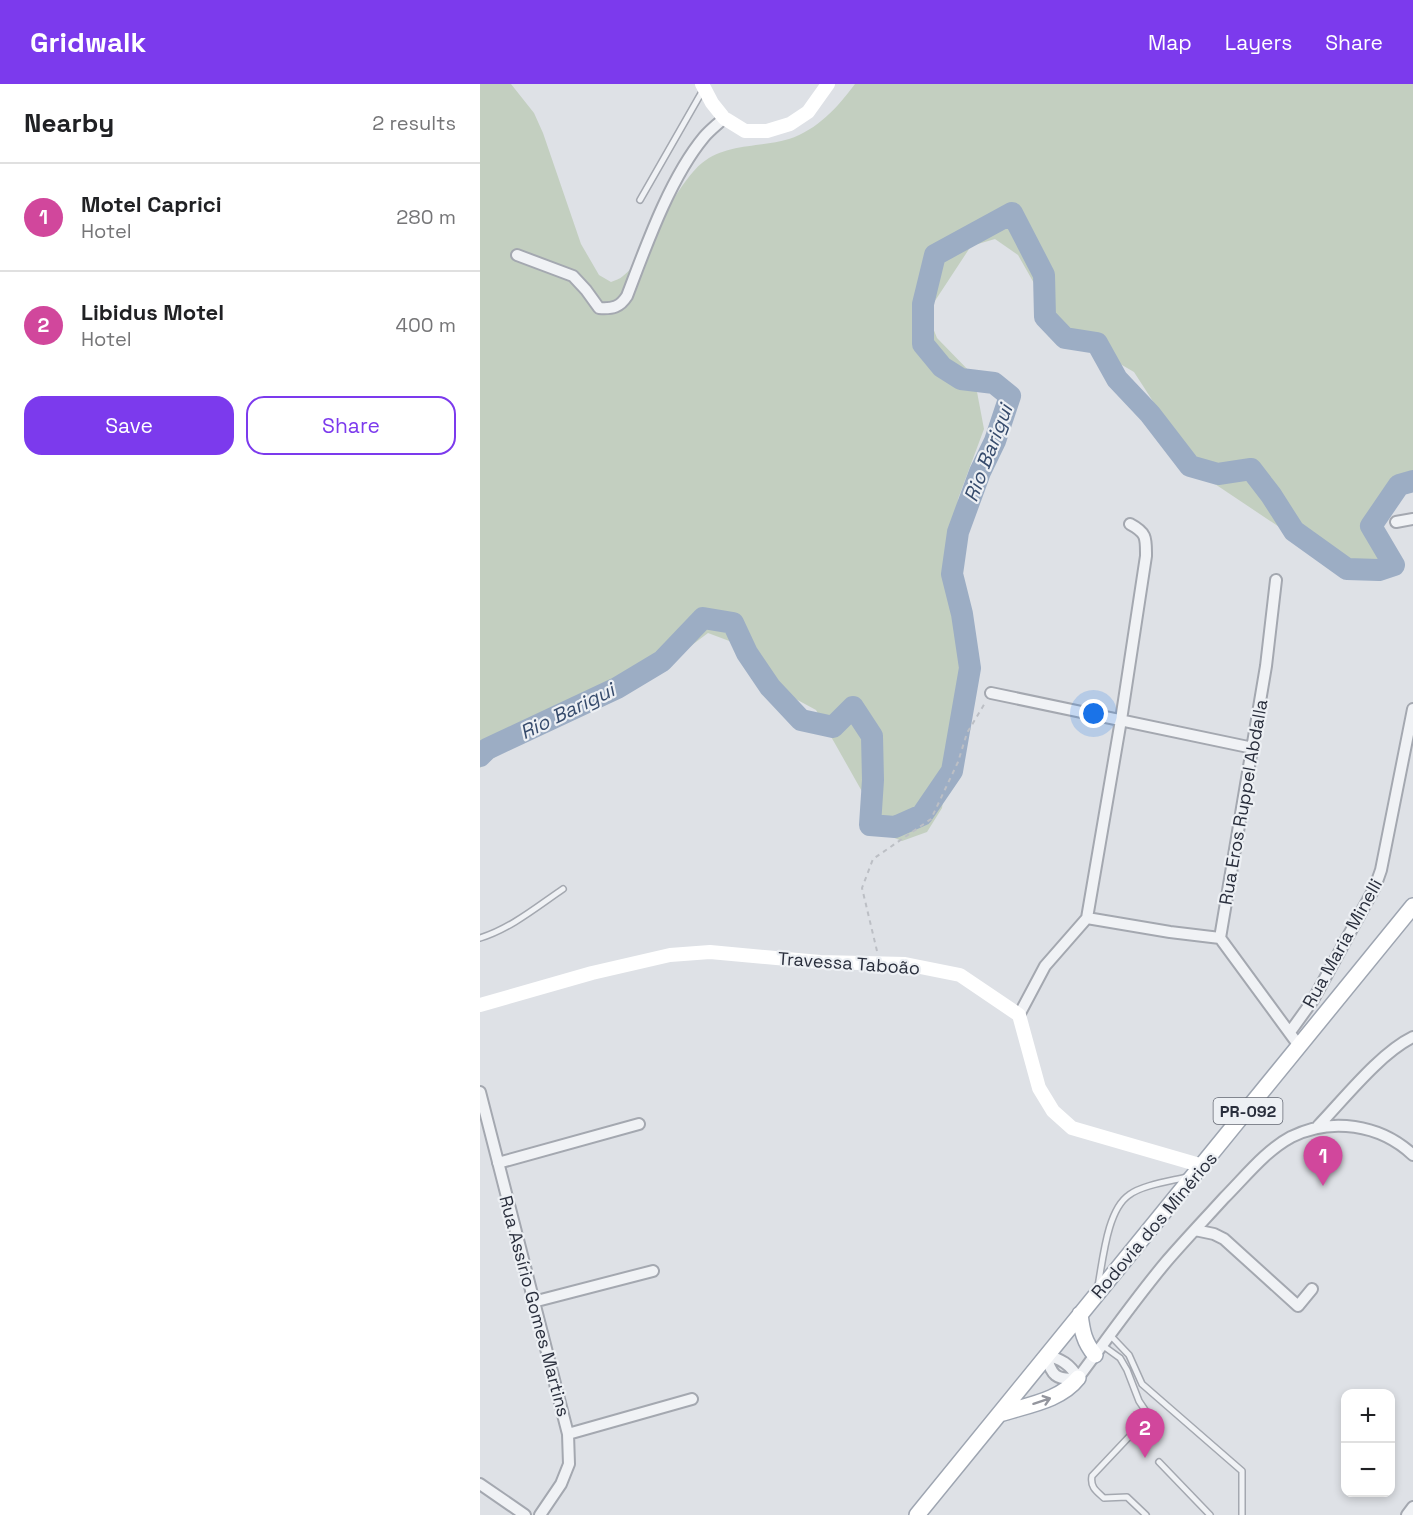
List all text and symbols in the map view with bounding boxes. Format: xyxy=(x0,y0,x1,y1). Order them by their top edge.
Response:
text: Gridwalk xyxy=(30,24,146,60)
text: Map xyxy=(1148,29,1192,56)
text: Layers xyxy=(1225,29,1292,56)
text: Share xyxy=(1325,29,1383,56)
text: Nearby xyxy=(24,106,114,140)
text: 2 results xyxy=(372,110,456,136)
text: Motel Caprici xyxy=(81,190,222,218)
text: 1 xyxy=(39,204,48,230)
text: 280 m xyxy=(396,204,456,230)
text: Hotel xyxy=(81,218,132,244)
text: Libidus Motel xyxy=(81,298,224,326)
text: 2 xyxy=(38,312,49,338)
text: 400 m xyxy=(396,312,456,338)
text: Hotel xyxy=(81,326,132,352)
button: Save xyxy=(24,396,234,455)
button: Share xyxy=(246,396,456,455)
water label: Rio Barigui xyxy=(958,399,1019,505)
water label: Rio Barigui xyxy=(515,676,620,745)
street label: Rua Eros Ruppel Abdalla xyxy=(1214,697,1272,907)
your location xyxy=(1079,699,1108,728)
street label: Rua Maria Minelli xyxy=(1297,874,1387,1012)
street label: Travessa Taboão xyxy=(777,947,921,979)
road number: PR-092 xyxy=(1214,1098,1282,1124)
pin: 1 xyxy=(1304,1136,1342,1186)
street label: Rodovia dos Minérios xyxy=(1086,1147,1222,1303)
street label: Rua Assírio Gomes Martins xyxy=(494,1193,576,1419)
map controls xyxy=(1341,1389,1395,1497)
button: + xyxy=(1341,1389,1395,1443)
one-way arrow xyxy=(1032,1395,1051,1406)
pin: 2 xyxy=(1126,1408,1164,1458)
button: − xyxy=(1341,1443,1395,1497)

